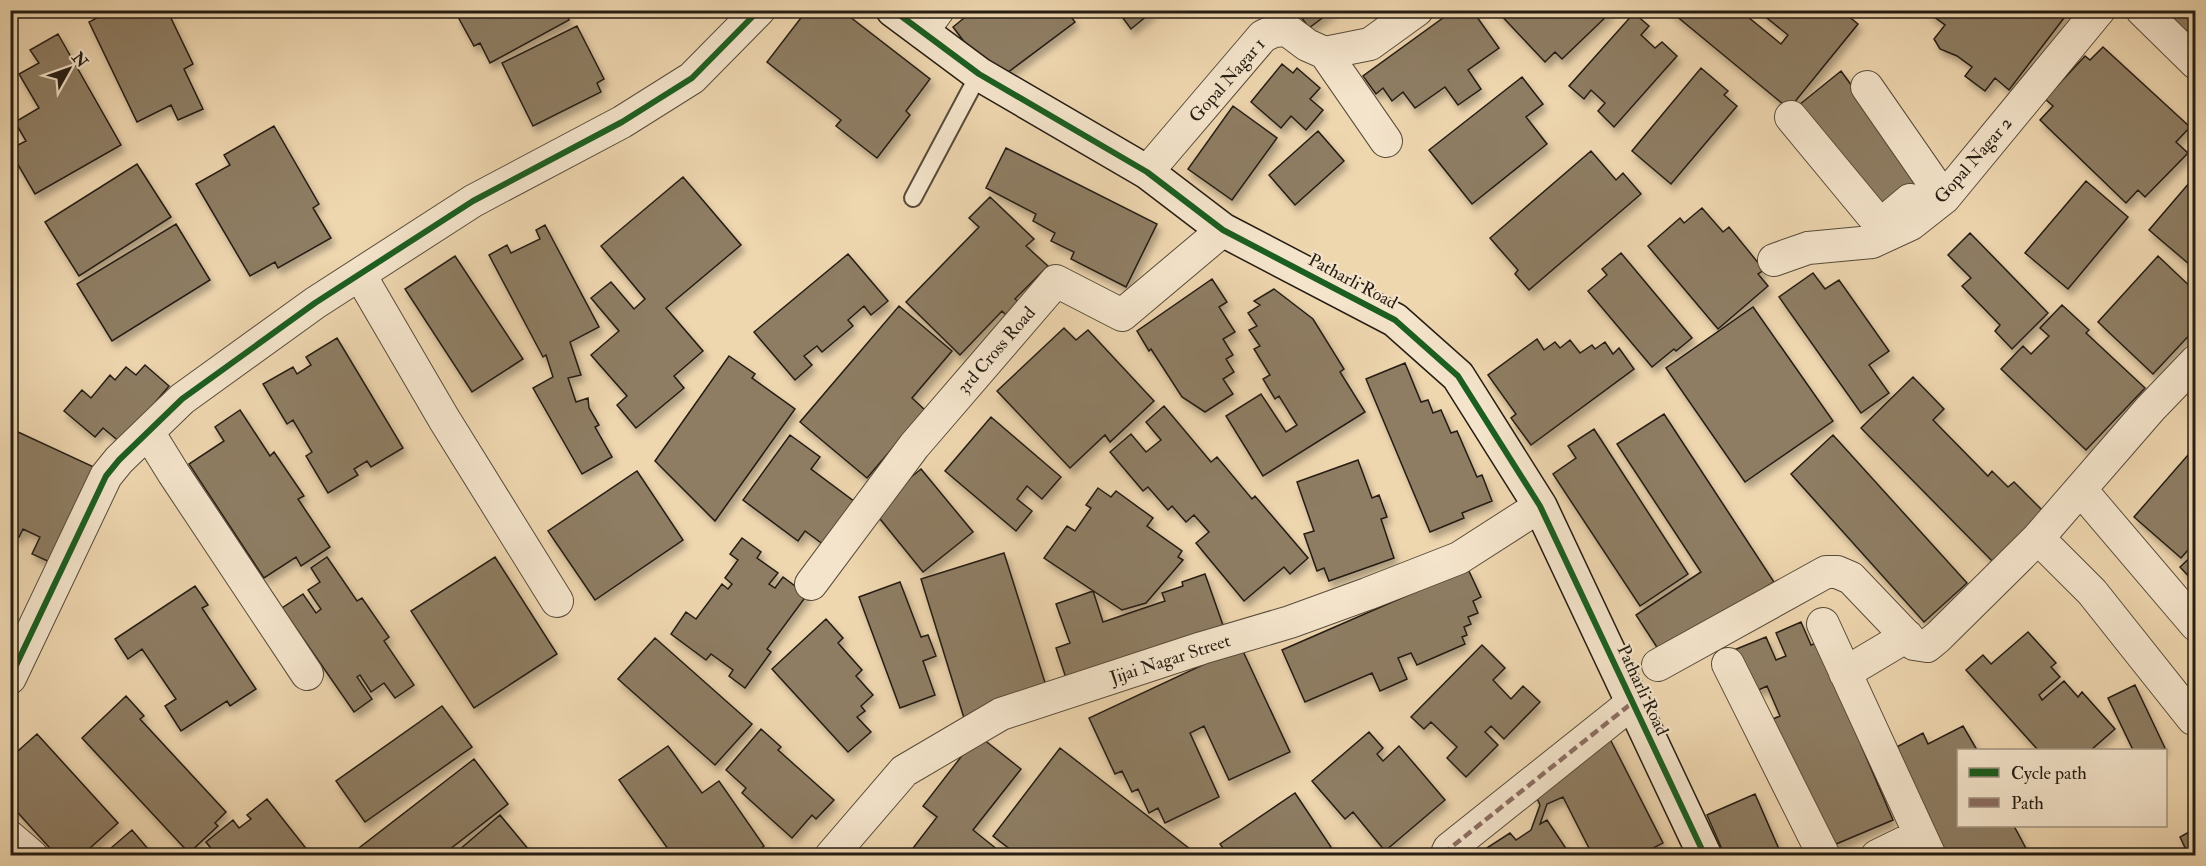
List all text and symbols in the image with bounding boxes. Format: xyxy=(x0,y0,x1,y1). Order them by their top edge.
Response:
street label: Gopal Nagar 1 xyxy=(1184,33,1270,127)
north arrow xyxy=(39,39,99,99)
text: N xyxy=(67,47,92,72)
street label: Gopal Nagar 2 xyxy=(1929,112,2017,208)
street label: Patharli Road xyxy=(1304,248,1401,315)
street label: 3rd Cross Road xyxy=(952,302,1041,399)
street label: Jijai Nagar Street xyxy=(1106,629,1233,690)
street label: Patharli Road xyxy=(1611,641,1674,739)
legend xyxy=(1957,749,2167,827)
text: Cycle path xyxy=(2011,762,2087,785)
text: Path xyxy=(2011,792,2044,815)

